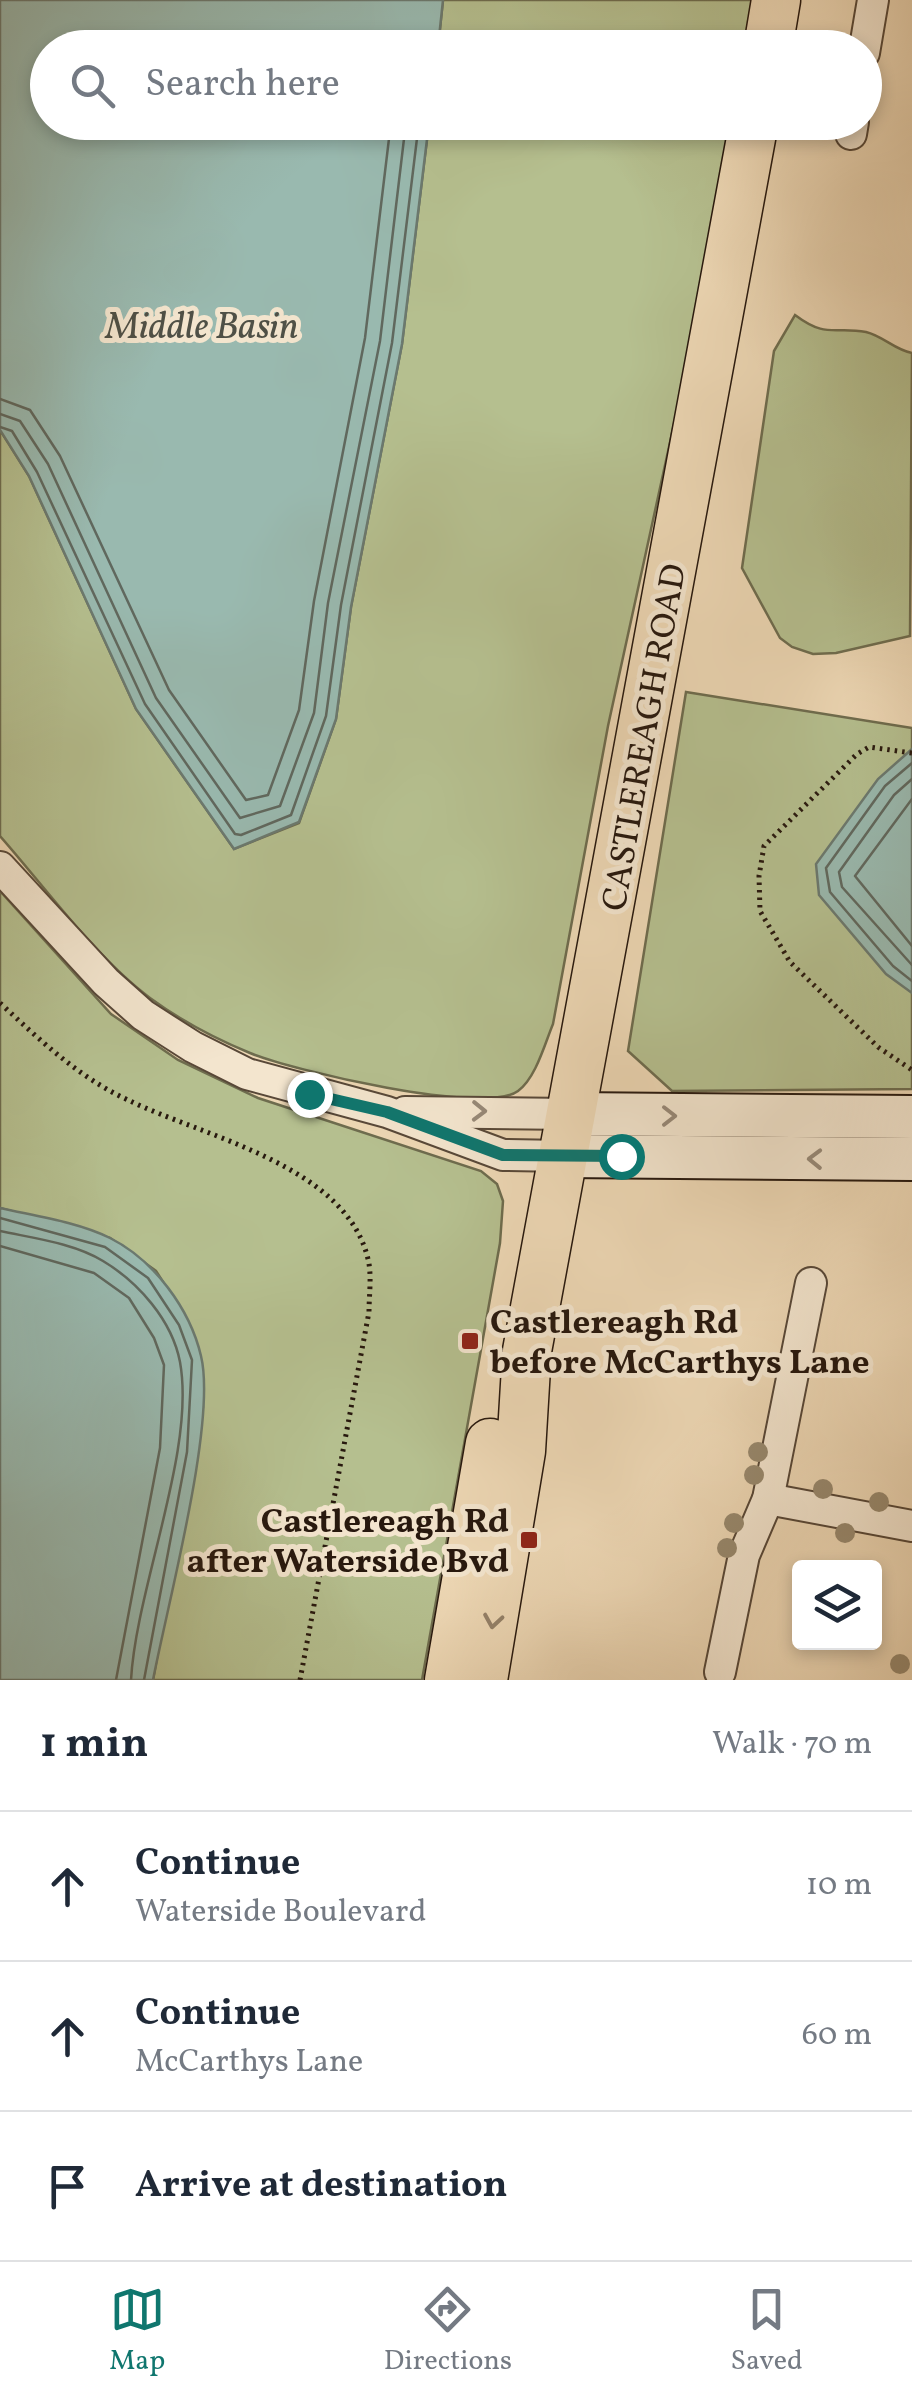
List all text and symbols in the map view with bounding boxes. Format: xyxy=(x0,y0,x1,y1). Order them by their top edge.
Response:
search box xyxy=(30,30,882,140)
icon: search xyxy=(65,58,120,113)
text: Search here xyxy=(145,59,340,112)
water label: Middle Basin xyxy=(104,302,298,355)
street label: CASTLEREAGH ROAD xyxy=(592,560,700,915)
route end xyxy=(287,1072,333,1118)
one-way arrow xyxy=(472,1101,488,1122)
one-way arrow xyxy=(662,1105,677,1127)
route start xyxy=(599,1134,645,1180)
one-way arrow xyxy=(806,1148,822,1170)
place label: Castlereagh Rd before McCarthys Lane xyxy=(490,1300,870,1388)
marker: Castlereagh Rd before McCarthys Lane xyxy=(459,1330,481,1352)
place label: Castlereagh Rd after Waterside Bvd xyxy=(187,1499,509,1587)
marker: Castlereagh Rd after Waterside Bvd xyxy=(518,1529,540,1551)
map controls xyxy=(792,1560,882,1650)
button: layers xyxy=(792,1560,882,1650)
one-way arrow xyxy=(483,1613,504,1629)
text: 1 min xyxy=(40,1716,148,1775)
text: Walk · 70 m xyxy=(712,1723,872,1767)
text: Continue xyxy=(135,1838,300,1891)
icon: ahead xyxy=(40,1859,95,1914)
text: 10 m xyxy=(806,1864,872,1908)
text: Waterside Boulevard xyxy=(135,1891,426,1935)
text: Continue xyxy=(135,1988,300,2041)
icon: ahead xyxy=(40,2009,95,2064)
text: 60 m xyxy=(802,2014,872,2058)
text: McCarthys Lane xyxy=(135,2041,363,2085)
icon: arrive xyxy=(40,2159,95,2214)
text: Arrive at destination xyxy=(135,2160,508,2213)
tab: Map xyxy=(109,2282,165,2381)
tab: Directions xyxy=(384,2282,512,2381)
tab: Saved xyxy=(731,2282,803,2381)

